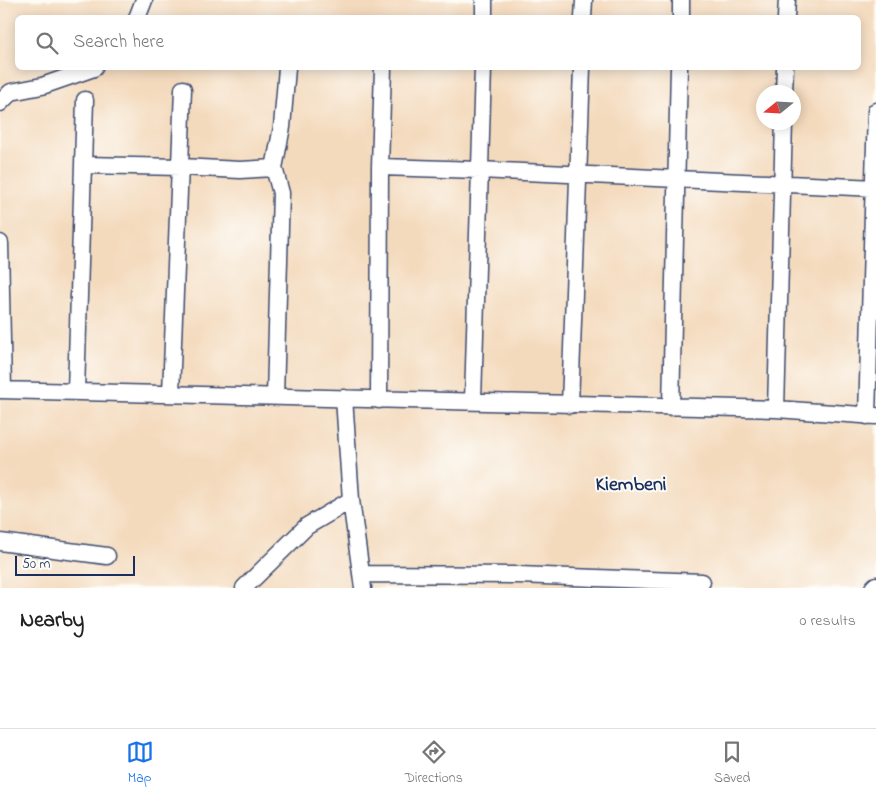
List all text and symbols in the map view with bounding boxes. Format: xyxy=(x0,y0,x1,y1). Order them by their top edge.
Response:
search box xyxy=(15,15,861,70)
icon: search xyxy=(33,29,61,57)
text: Search here xyxy=(73,29,164,56)
north arrow xyxy=(756,85,801,130)
district label: Kiembeni xyxy=(596,471,667,500)
scale bar xyxy=(15,553,135,576)
text: 50 m xyxy=(22,554,50,575)
text: Nearby xyxy=(20,606,84,636)
text: 0 results xyxy=(800,609,856,633)
tab: Map xyxy=(126,738,154,789)
tab: Directions xyxy=(405,738,463,789)
tab: Saved xyxy=(714,738,750,789)

